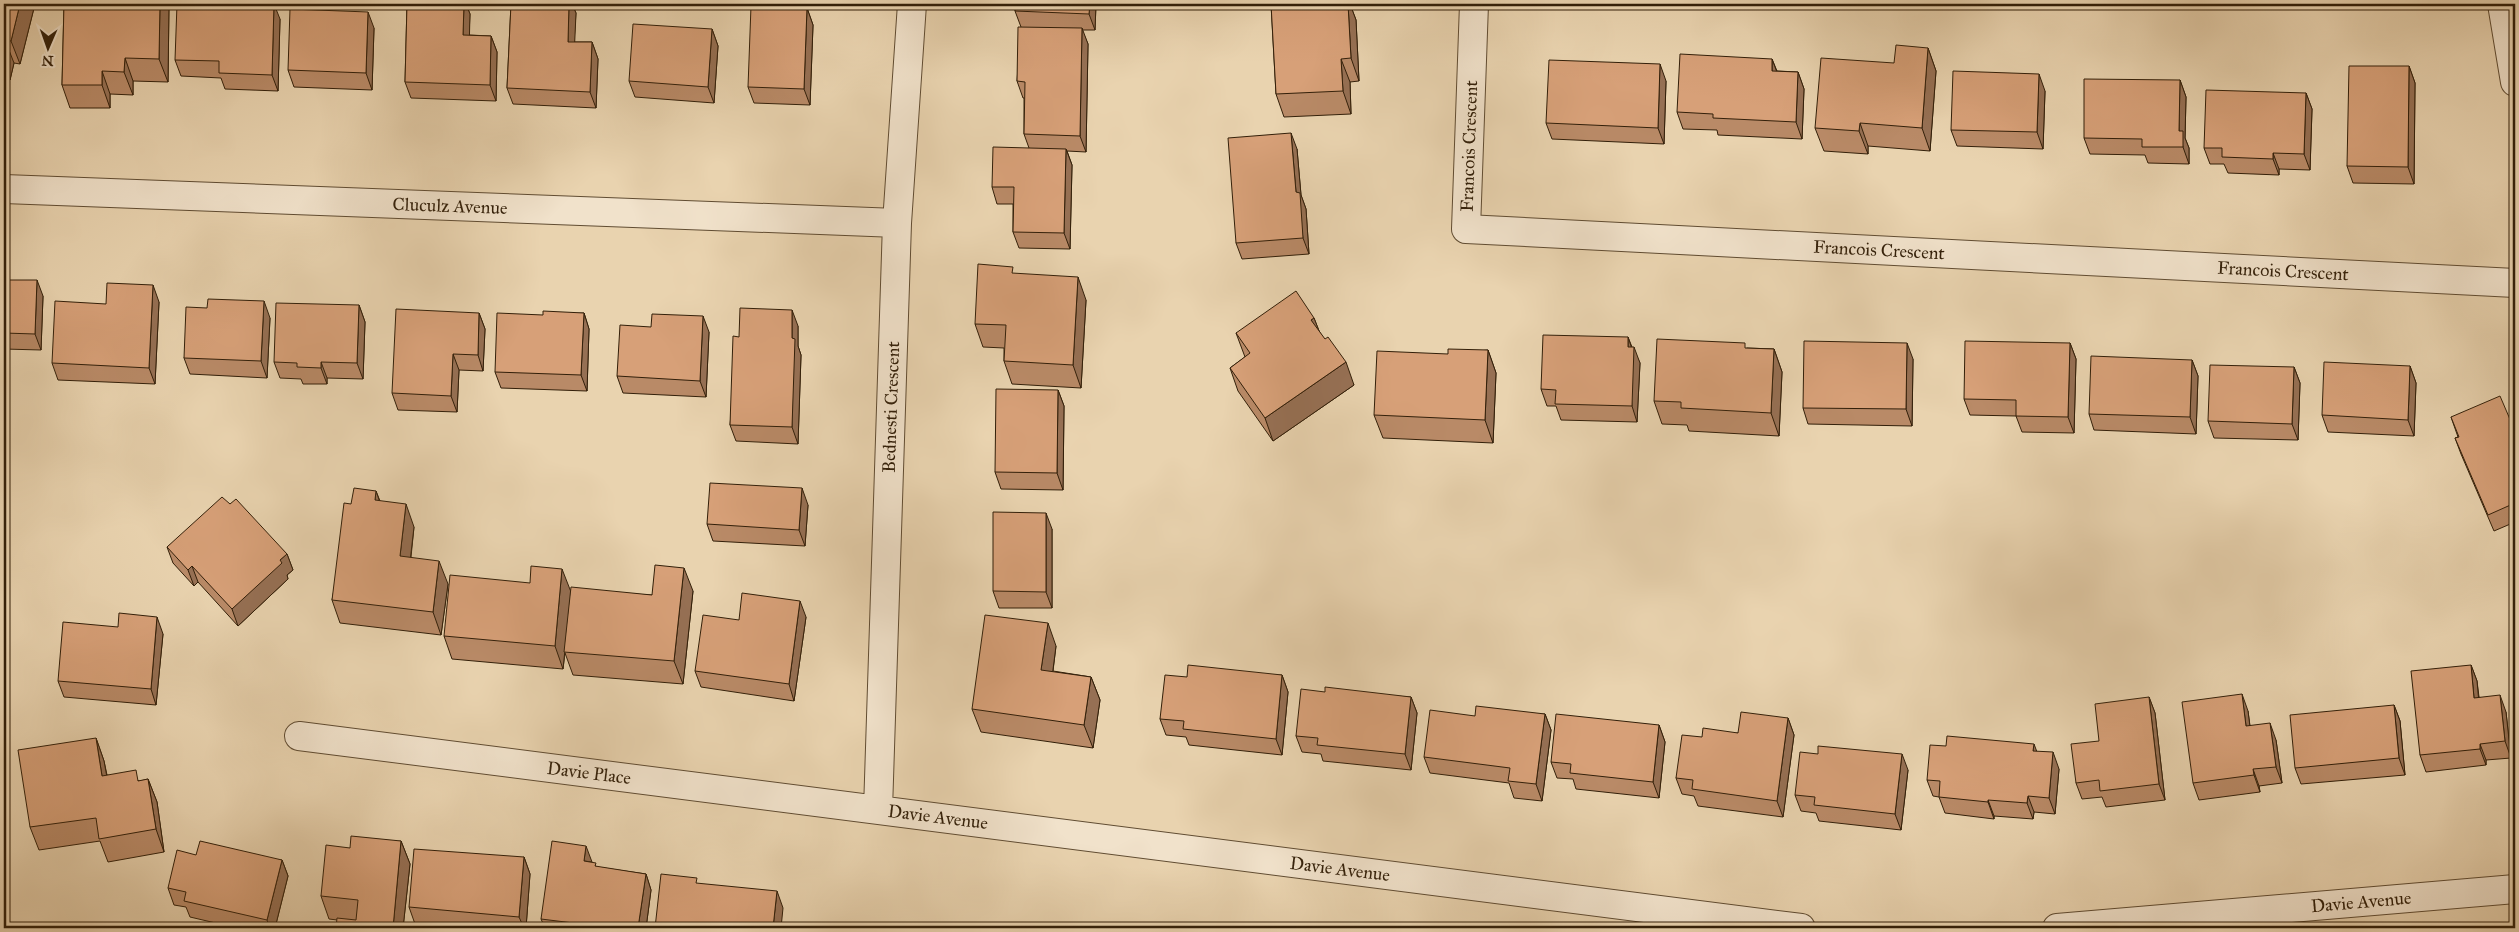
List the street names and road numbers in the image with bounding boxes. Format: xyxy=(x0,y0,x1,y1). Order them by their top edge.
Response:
street label: Francois Crescent xyxy=(1456,79,1482,212)
street label: Cluculz Avenue xyxy=(392,193,508,219)
street label: Francois Crescent xyxy=(1813,236,1946,264)
street label: Francois Crescent xyxy=(2217,257,2350,285)
street label: Bednesti Crescent xyxy=(878,340,904,473)
street label: Davie Place xyxy=(546,757,632,789)
street label: Davie Avenue xyxy=(887,800,989,834)
street label: Davie Avenue xyxy=(1289,852,1391,886)
street label: Davie Avenue xyxy=(2310,887,2412,917)

